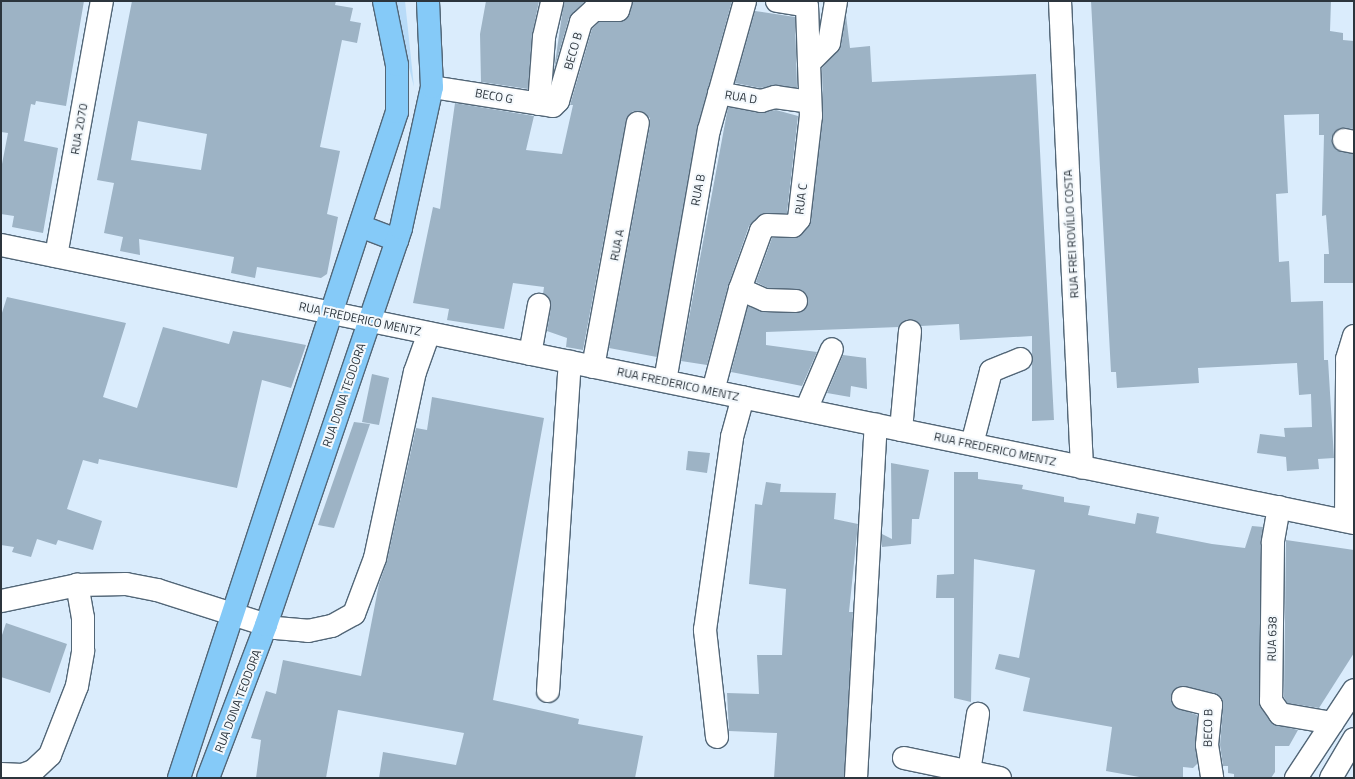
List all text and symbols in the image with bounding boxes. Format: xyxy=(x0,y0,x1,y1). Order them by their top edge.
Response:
street label: BECO B xyxy=(561,31,585,71)
street label: BECO G xyxy=(474,86,514,106)
street label: RUA D xyxy=(724,87,758,107)
street label: RUA 2070 xyxy=(67,102,91,156)
street label: RUA FREI ROVÍLIO COSTA xyxy=(1060,169,1082,299)
street label: RUA B xyxy=(688,173,708,207)
street label: RUA C xyxy=(792,183,810,215)
street label: RUA A xyxy=(607,228,627,262)
street label: RUA FREDERICO MENTZ xyxy=(298,299,422,339)
street label: RUA DONA TEODORA xyxy=(319,341,369,449)
street label: RUA FREDERICO MENTZ xyxy=(616,364,740,404)
street label: RUA FREDERICO MENTZ xyxy=(933,429,1057,469)
street label: RUA 638 xyxy=(1264,616,1280,662)
street label: RUA DONA TEODORA xyxy=(212,647,264,755)
street label: BECO B xyxy=(1200,709,1216,747)

